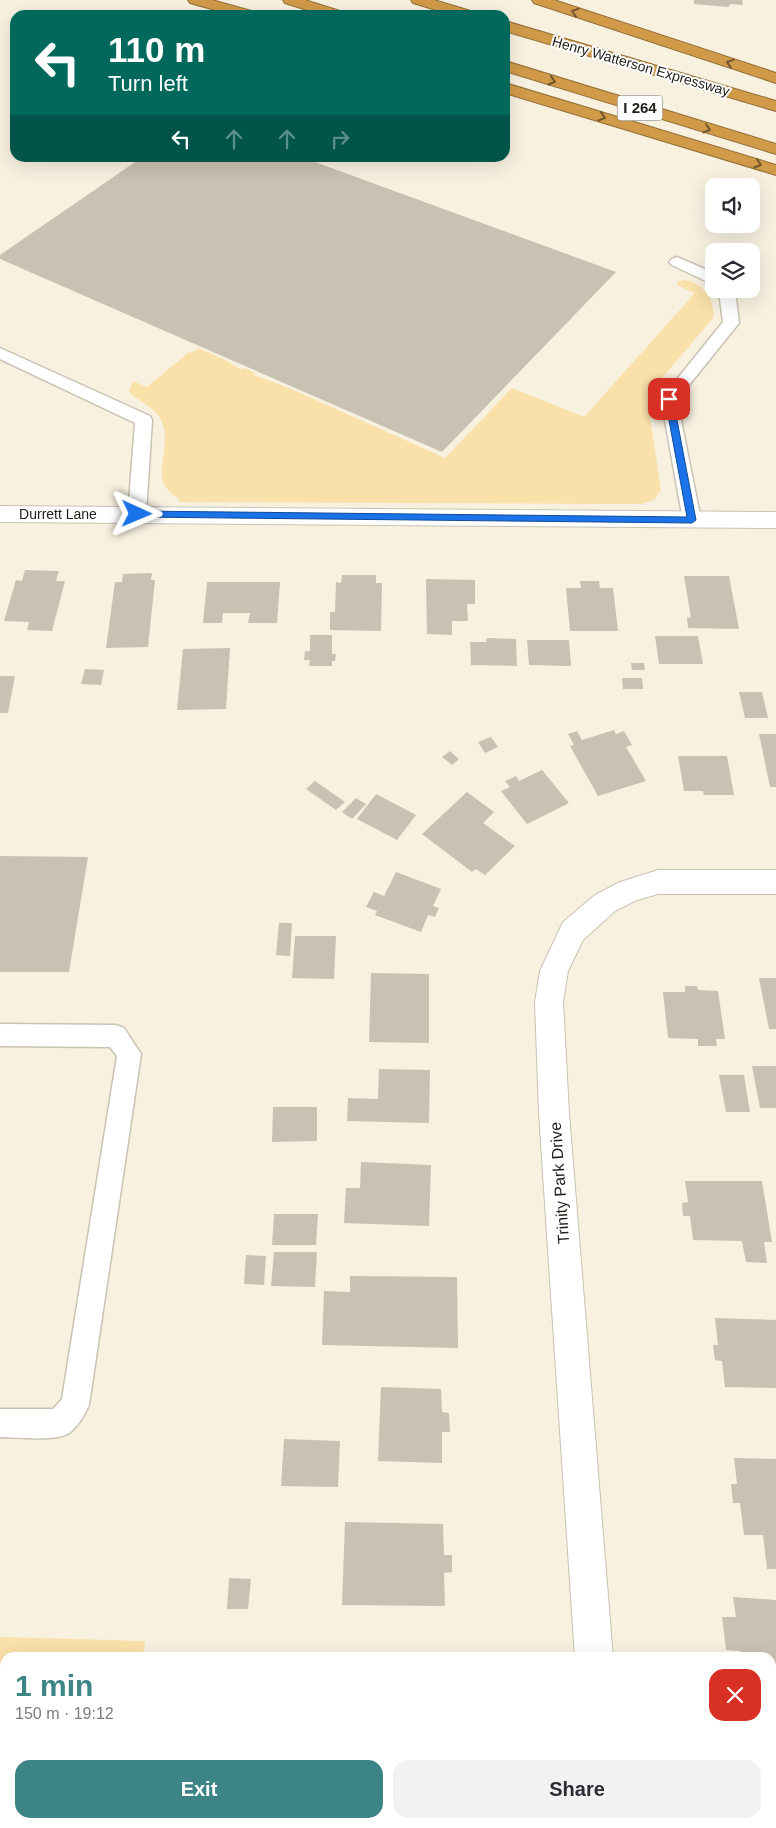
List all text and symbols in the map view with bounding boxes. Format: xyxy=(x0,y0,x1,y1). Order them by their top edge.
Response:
one-way arrow xyxy=(572,8,580,18)
icon: left xyxy=(25,30,90,95)
text: 110 m xyxy=(108,30,205,69)
street label: Henry Watterson Expressway xyxy=(550,33,732,99)
one-way arrow xyxy=(726,59,734,69)
text: Turn left xyxy=(108,71,188,96)
one-way arrow xyxy=(547,75,555,85)
road number: I 264 xyxy=(618,96,662,120)
one-way arrow xyxy=(597,112,606,122)
one-way arrow xyxy=(702,123,711,133)
icon: left xyxy=(167,125,195,153)
icon: ahead xyxy=(220,125,248,153)
icon: ahead xyxy=(273,125,301,153)
icon: right xyxy=(326,125,354,153)
one-way arrow xyxy=(753,159,761,169)
map controls xyxy=(705,178,760,298)
button: sound xyxy=(705,178,760,233)
button: layers xyxy=(705,243,760,298)
pin xyxy=(648,378,690,420)
icon: arrive xyxy=(655,385,683,413)
position arrow xyxy=(110,487,162,539)
street label: Durrett Lane xyxy=(19,506,97,522)
street label: Trinity Park Drive xyxy=(547,1121,572,1244)
text: 1 min xyxy=(15,1669,93,1702)
button: close xyxy=(709,1669,761,1721)
text: 150 m · 19:12 xyxy=(15,1705,114,1722)
button: Exit xyxy=(15,1760,383,1818)
button: Share xyxy=(393,1760,761,1818)

